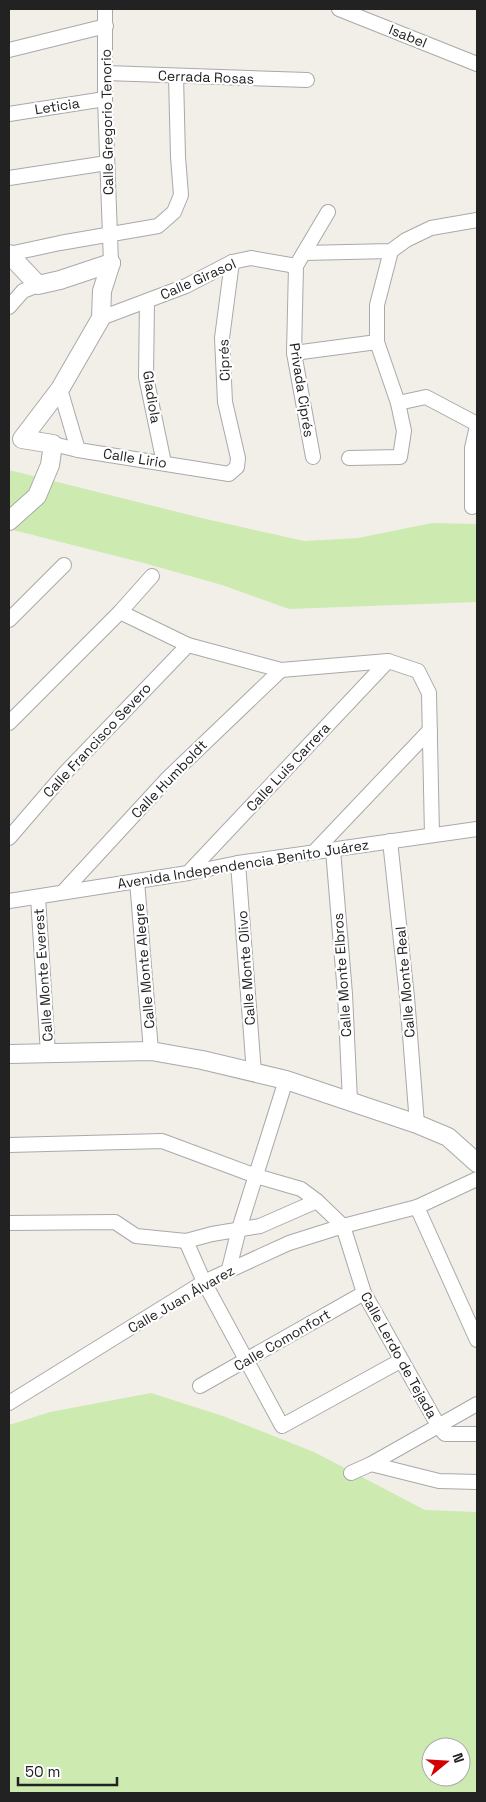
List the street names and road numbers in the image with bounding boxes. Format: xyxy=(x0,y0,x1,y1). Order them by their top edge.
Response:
street label: Isabel xyxy=(386,20,430,52)
street label: Calle Gregorio Tenorio xyxy=(97,49,117,195)
street label: Cerrada Rosas xyxy=(158,66,254,88)
street label: Leticia xyxy=(33,94,81,118)
street label: Calle Girasol xyxy=(157,254,239,304)
street label: Ciprés xyxy=(214,339,234,381)
street label: Privada Ciprés xyxy=(286,342,318,438)
street label: Gladiola xyxy=(139,369,165,425)
street label: Calle Lirio xyxy=(102,444,168,472)
street label: Calle Francisco Severo xyxy=(39,679,155,801)
street label: Calle Luis Carrera xyxy=(242,719,334,815)
street label: Calle Humboldt xyxy=(127,736,211,822)
street label: Avenida Independencia Benito Juárez xyxy=(116,835,370,893)
street label: Calle Monte Alegre xyxy=(130,903,158,1029)
street label: Calle Monte Everest xyxy=(29,908,57,1042)
street label: Calle Monte Olivo xyxy=(233,910,259,1026)
street label: Calle Monte Elbros xyxy=(329,912,355,1038)
street label: Calle Monte Real xyxy=(391,926,419,1038)
street label: Calle Juan Álvarez xyxy=(124,1261,238,1337)
street label: Calle Lerdo de Tejada xyxy=(357,1289,441,1421)
street label: Calle Comonfort xyxy=(230,1305,334,1375)

